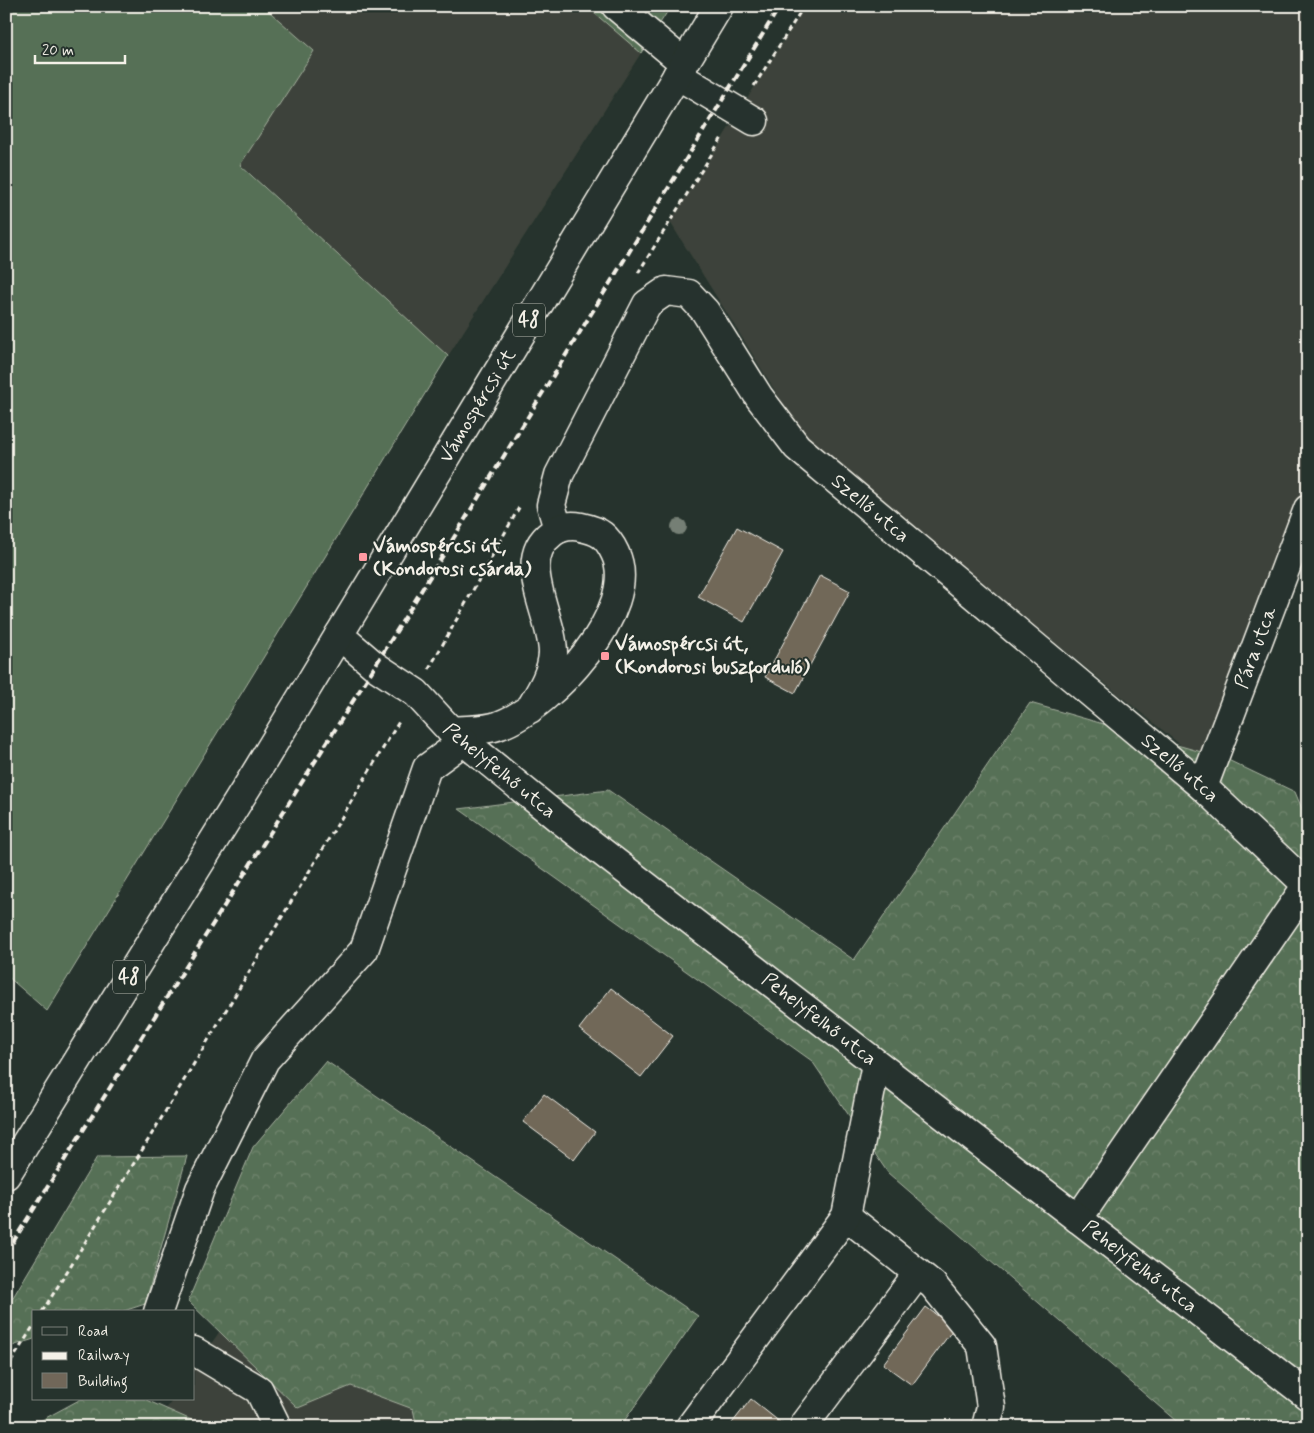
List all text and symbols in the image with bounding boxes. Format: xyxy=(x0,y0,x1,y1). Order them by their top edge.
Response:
scale bar xyxy=(35,32,125,64)
text: 20 m xyxy=(42,41,74,61)
road number: 48 xyxy=(513,304,545,336)
street label: Vámospércsi út xyxy=(432,344,522,468)
street label: Szellő utca xyxy=(826,468,915,549)
place label: Vámospércsi út, (Kondorosi csárda) xyxy=(373,533,532,583)
marker: Vámospércsi út, (Kondorosi csárda) xyxy=(357,551,369,563)
street label: Pára utca xyxy=(1228,602,1284,692)
place label: Vámospércsi út, (Kondorosi buszforduló) xyxy=(615,631,811,683)
marker: Vámospércsi út, (Kondorosi buszforduló) xyxy=(599,650,611,662)
street label: Pehelyfelhő utca xyxy=(437,717,562,825)
street label: Szellő utca xyxy=(1135,727,1225,809)
road number: 48 xyxy=(113,960,145,994)
street label: Pehelyfelhő utca xyxy=(756,966,882,1072)
street label: Pehelyfelhő utca xyxy=(1077,1214,1203,1320)
legend xyxy=(32,1310,195,1400)
text: Road xyxy=(78,1322,108,1342)
text: Railway xyxy=(78,1346,130,1366)
text: Building xyxy=(78,1372,128,1393)

